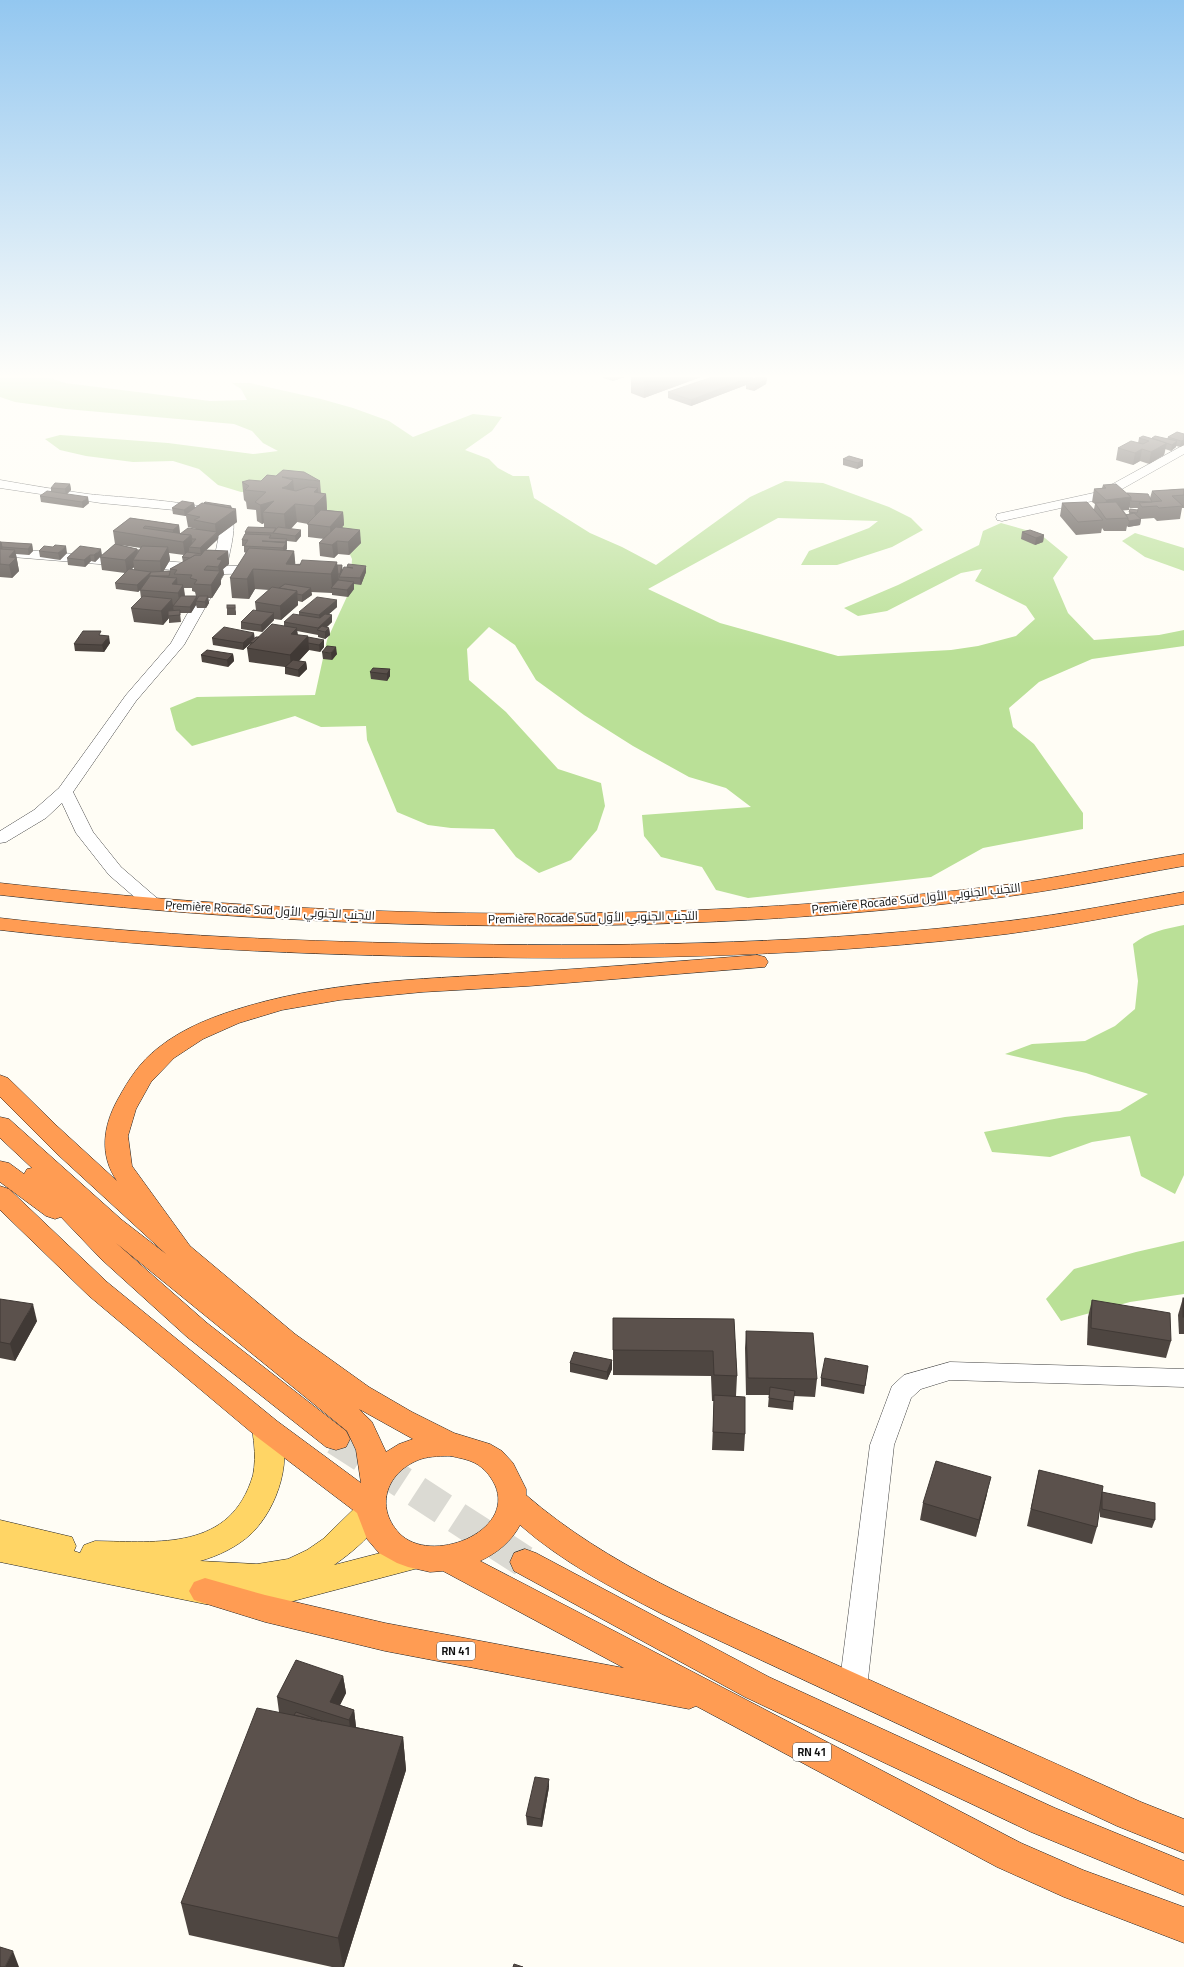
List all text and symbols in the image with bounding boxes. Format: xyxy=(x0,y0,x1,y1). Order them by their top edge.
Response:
street label: Première Rocade Sud التجنب الجنوبي الأول xyxy=(810,876,1022,920)
street label: Première Rocade Sud التجنب الجنوبي الأول xyxy=(165,893,375,927)
street label: Première Rocade Sud التجنب الجنوبي الأول xyxy=(488,904,698,930)
road number: RN 41 xyxy=(437,1642,475,1660)
road number: RN 41 xyxy=(793,1743,831,1761)

